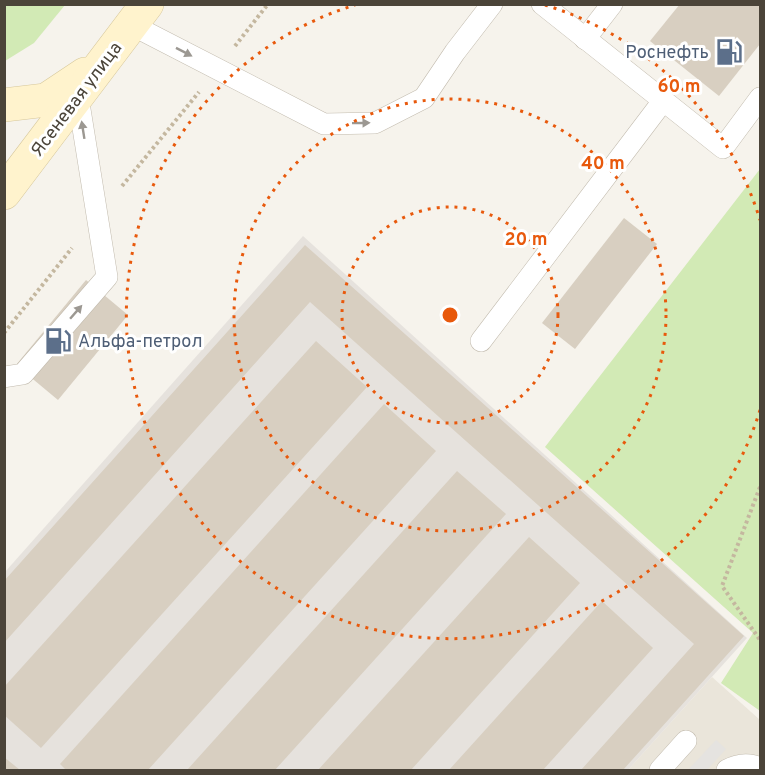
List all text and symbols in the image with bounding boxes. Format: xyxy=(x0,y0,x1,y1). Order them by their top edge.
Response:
fuel station icon: Роснефть xyxy=(714,37,744,67)
street label: Ясеневая улица xyxy=(26,38,128,162)
place label: Роснефть xyxy=(625,42,709,65)
one-way arrow xyxy=(175,47,192,57)
text: 60 m xyxy=(657,76,701,99)
one-way arrow xyxy=(352,118,371,128)
one-way arrow xyxy=(79,121,88,140)
text: 40 m xyxy=(581,153,625,176)
text: 20 m xyxy=(504,229,548,252)
one-way arrow xyxy=(70,304,83,320)
centre of rings xyxy=(440,305,460,325)
fuel station icon: Альфа-петрол xyxy=(43,326,73,356)
place label: Альфа-петрол xyxy=(78,331,203,354)

